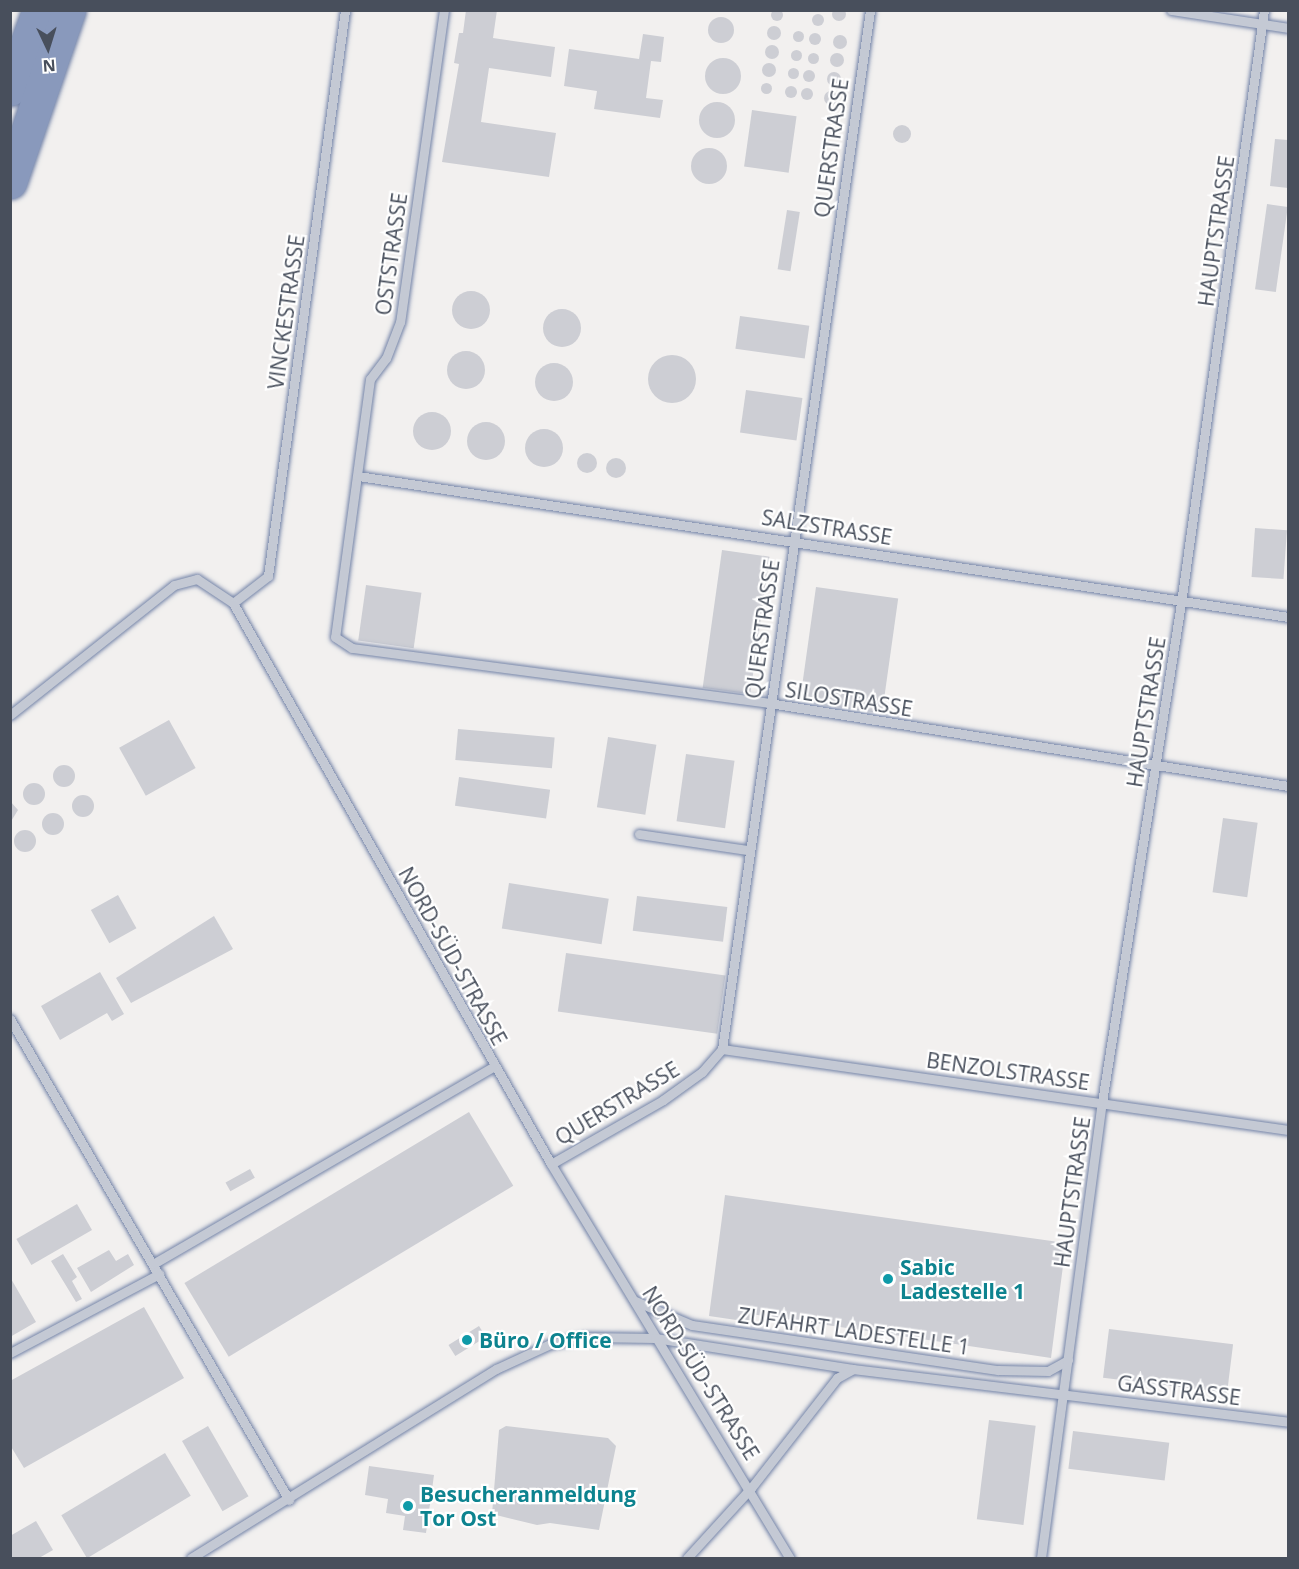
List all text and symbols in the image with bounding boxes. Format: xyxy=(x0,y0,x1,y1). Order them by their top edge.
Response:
north arrow xyxy=(18,18,78,78)
text: N xyxy=(42,55,57,77)
street label: QUERSTRASSE xyxy=(809,77,853,219)
street label: HAUPTSTRASSE xyxy=(1193,154,1239,308)
street label: OSTSTRASSE xyxy=(370,191,412,317)
street label: VINCKESTRASSE xyxy=(263,233,309,391)
street label: SALZSTRASSE xyxy=(760,504,894,550)
street label: QUERSTRASSE xyxy=(740,558,784,700)
street label: HAUPTSTRASSE xyxy=(1122,635,1170,789)
street label: SILOSTRASSE xyxy=(783,676,915,722)
street label: NORD-SÜD-STRASSE xyxy=(394,862,512,1050)
street label: BENZOLSTRASSE xyxy=(925,1047,1091,1095)
street label: QUERSTRASSE xyxy=(550,1056,684,1150)
street label: HAUPTSTRASSE xyxy=(1049,1115,1095,1269)
place label: Sabic Ladestelle 1 xyxy=(900,1254,1025,1304)
marker: Sabic Ladestelle 1 xyxy=(881,1272,895,1286)
street label: NORD-SÜD-STRASSE xyxy=(637,1282,765,1464)
street label: ZUFAHRT LADESTELLE 1 xyxy=(736,1302,972,1360)
place label: Büro / Office xyxy=(479,1327,612,1353)
marker: Büro / Office xyxy=(460,1333,474,1347)
street label: GASSTRASSE xyxy=(1116,1370,1242,1410)
place label: Besucheranmeldung Tor Ost xyxy=(420,1481,636,1531)
marker: Besucheranmeldung Tor Ost xyxy=(401,1499,415,1513)

